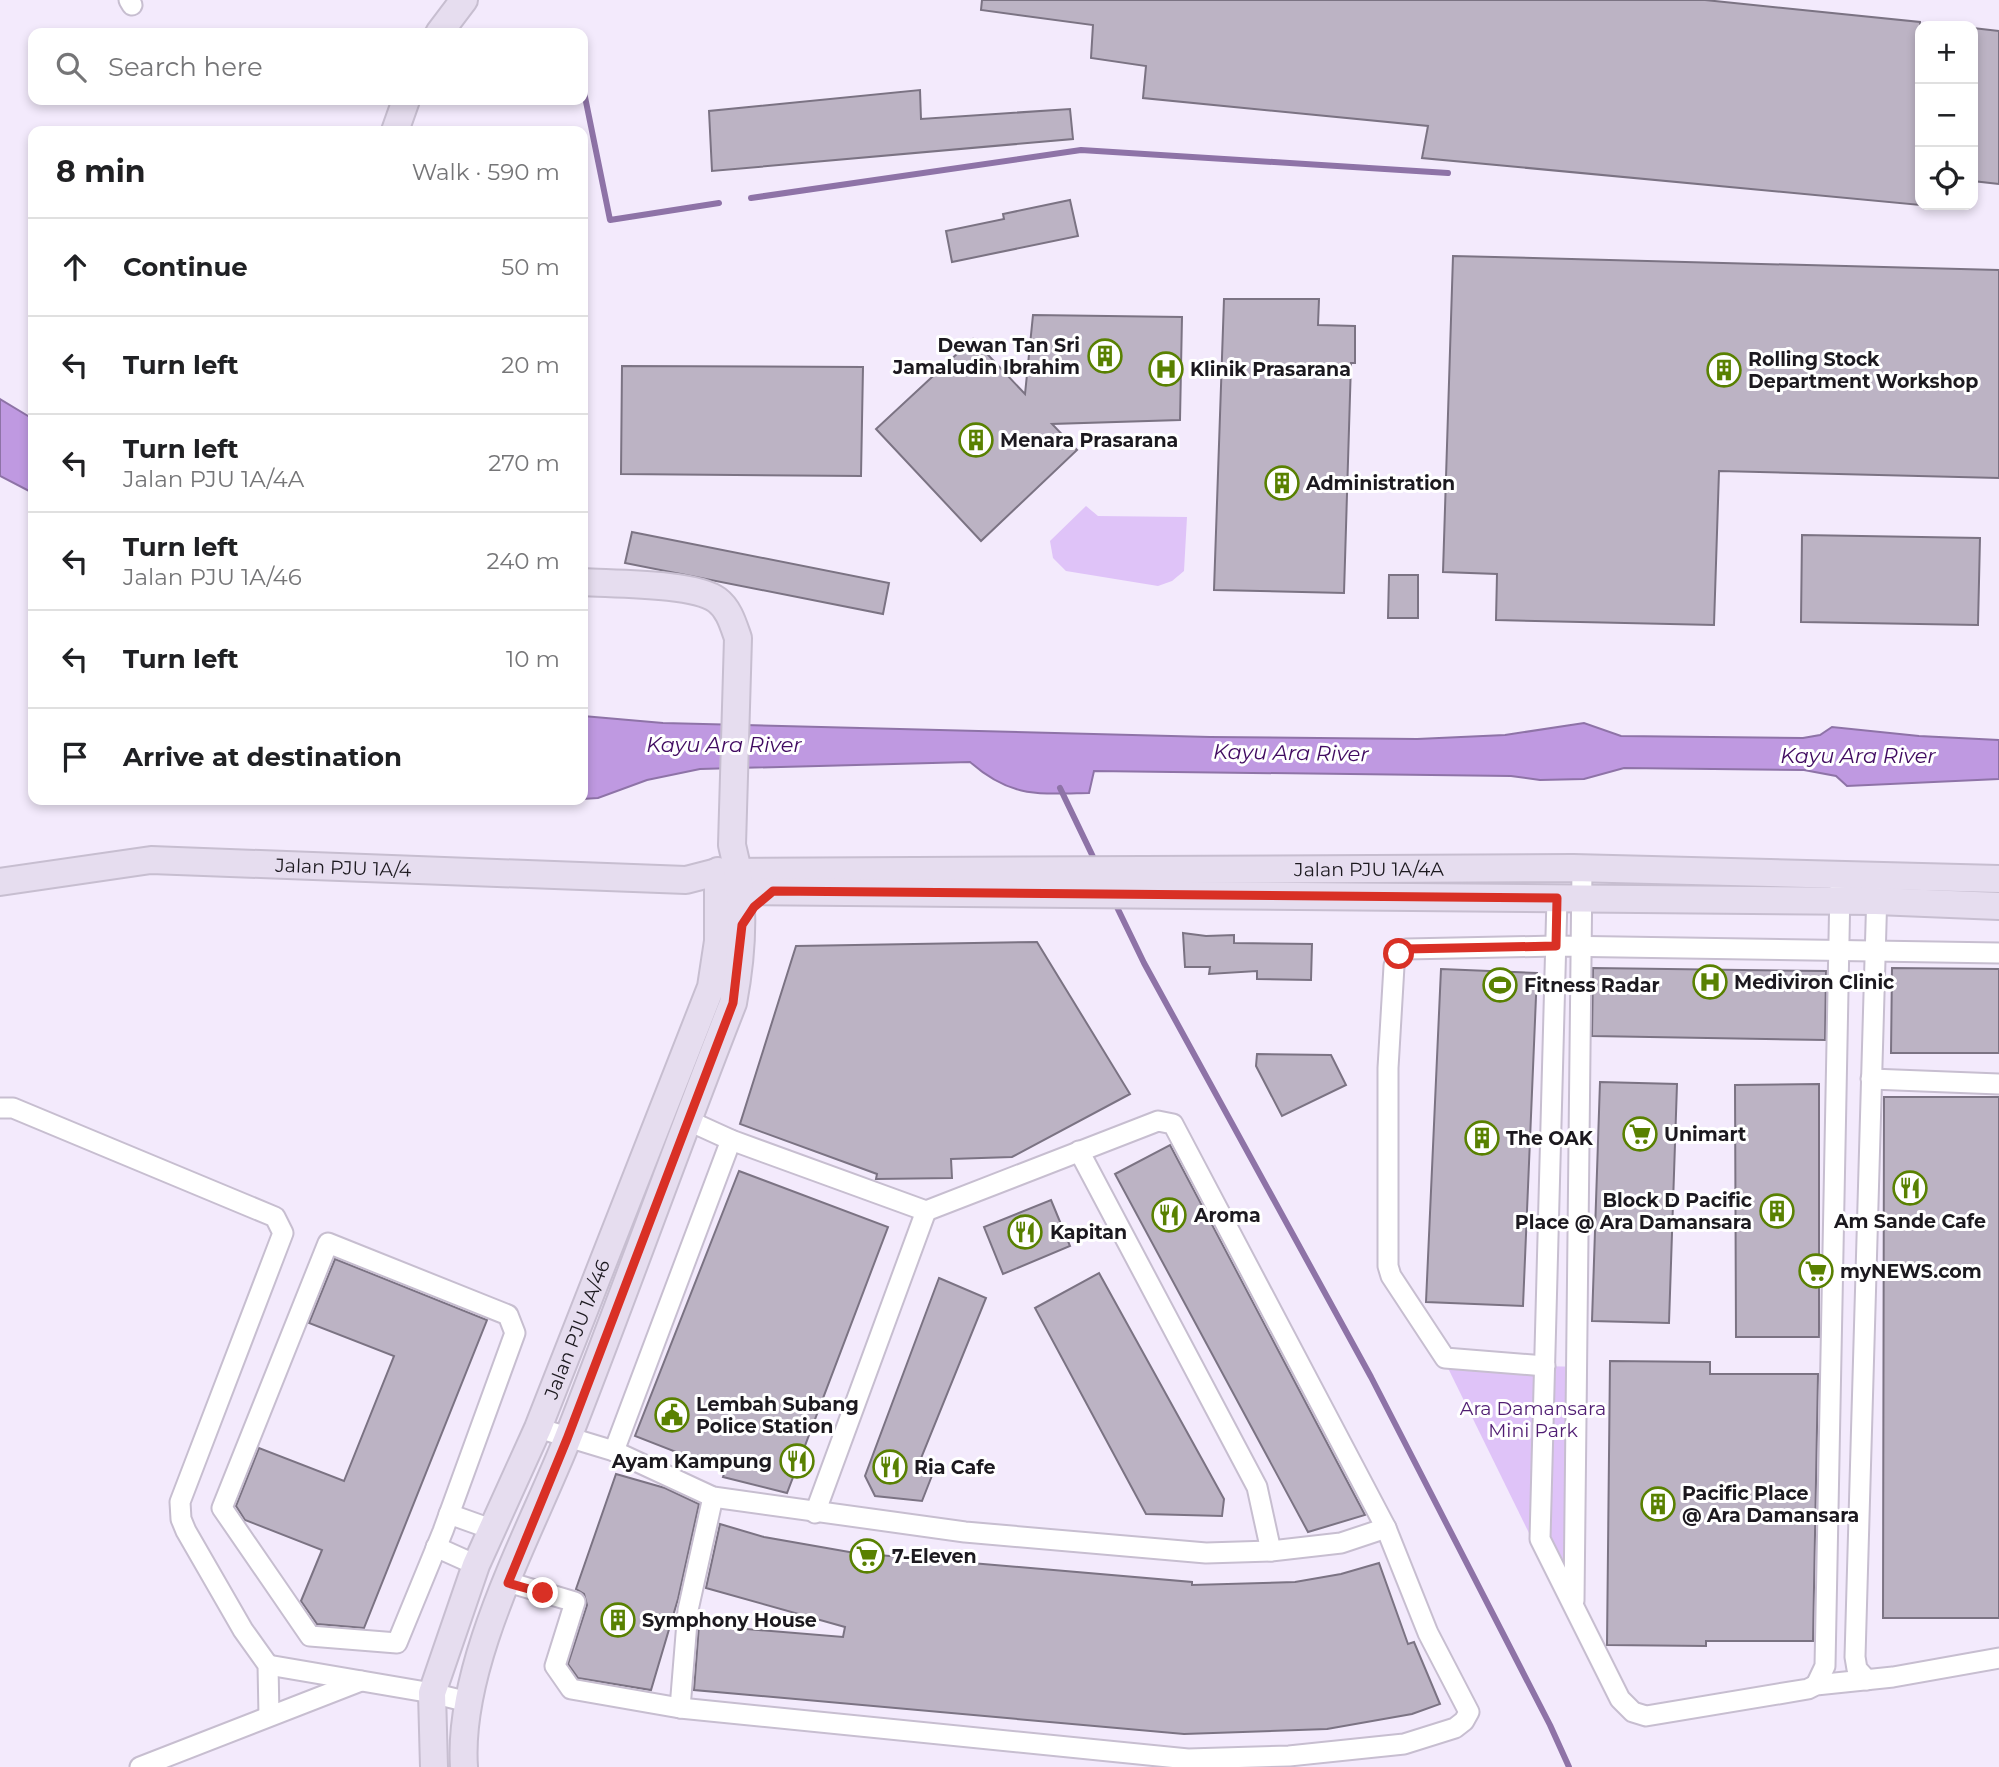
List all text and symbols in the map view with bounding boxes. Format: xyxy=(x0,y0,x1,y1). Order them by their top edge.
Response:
map controls xyxy=(1915,21,1978,210)
button: + xyxy=(1915,21,1978,84)
search box xyxy=(28,28,588,105)
icon: search xyxy=(52,48,90,86)
text: Search here xyxy=(108,51,263,83)
button: − xyxy=(1915,84,1978,147)
button: locate xyxy=(1915,147,1978,210)
text: 8 min xyxy=(56,153,146,190)
text: Walk · 590 m xyxy=(412,158,560,186)
icon: ahead xyxy=(56,248,94,286)
text: Continue xyxy=(123,251,248,283)
text: 50 m xyxy=(501,253,560,281)
place label: Dewan Tan Sri Jamaludin Ibrahim xyxy=(892,334,1080,379)
building icon: Dewan Tan Sri Jamaludin Ibrahim xyxy=(1086,337,1124,375)
icon: left xyxy=(56,346,94,384)
place label: Rolling Stock Department Workshop xyxy=(1748,348,1978,393)
text: Turn left xyxy=(123,349,239,381)
hospital icon: Klinik Prasarana xyxy=(1147,350,1185,388)
text: 20 m xyxy=(501,351,560,379)
building icon: Rolling Stock Department Workshop xyxy=(1705,351,1743,389)
place label: Klinik Prasarana xyxy=(1190,358,1351,381)
building icon: Menara Prasarana xyxy=(957,421,995,459)
place label: Menara Prasarana xyxy=(1000,429,1178,452)
text: Turn left xyxy=(123,433,239,465)
icon: left xyxy=(56,444,94,482)
text: 270 m xyxy=(488,449,560,477)
building icon: Administration xyxy=(1263,464,1301,502)
text: Jalan PJU 1A/4A xyxy=(123,465,304,493)
place label: Administration xyxy=(1305,472,1455,495)
text: Turn left xyxy=(123,531,239,563)
icon: left xyxy=(56,542,94,580)
text: 240 m xyxy=(487,547,560,575)
text: Jalan PJU 1A/46 xyxy=(123,563,302,591)
icon: left xyxy=(56,640,94,678)
text: Turn left xyxy=(123,643,239,675)
text: 10 m xyxy=(506,645,560,673)
water label: Kayu Ara River xyxy=(646,732,802,757)
icon: arrive xyxy=(56,738,94,776)
water label: Kayu Ara River xyxy=(1213,739,1370,766)
text: Arrive at destination xyxy=(123,741,402,773)
water label: Kayu Ara River xyxy=(1780,743,1936,768)
street label: Jalan PJU 1A/4 xyxy=(274,854,412,882)
street label: Jalan PJU 1A/4A xyxy=(1293,858,1444,881)
route start xyxy=(1383,938,1414,969)
hospital icon: Mediviron Clinic xyxy=(1691,963,1729,1001)
sports icon: Fitness Radar xyxy=(1481,966,1519,1004)
place label: Mediviron Clinic xyxy=(1734,971,1894,994)
place label: Fitness Radar xyxy=(1524,974,1660,997)
supermarket icon: Unimart xyxy=(1621,1115,1659,1153)
building icon: The OAK xyxy=(1463,1119,1501,1157)
place label: Unimart xyxy=(1664,1123,1746,1146)
place label: The OAK xyxy=(1506,1127,1594,1150)
restaurant icon: Am Sande Cafe xyxy=(1891,1169,1929,1207)
place label: Block D Pacific Place @ Ara Damansara xyxy=(1515,1189,1752,1234)
building icon: Block D Pacific Place @ Ara Damansara xyxy=(1758,1192,1796,1230)
restaurant icon: Aroma xyxy=(1150,1196,1188,1234)
place label: Aroma xyxy=(1193,1204,1261,1227)
place label: Am Sande Cafe xyxy=(1833,1210,1986,1233)
restaurant icon: Kapitan xyxy=(1006,1213,1044,1251)
place label: Kapitan xyxy=(1050,1221,1127,1244)
supermarket icon: myNEWS.com xyxy=(1797,1252,1835,1290)
street label: Jalan PJU 1A/46 xyxy=(539,1256,615,1403)
place label: myNEWS.com xyxy=(1840,1260,1982,1283)
place label: Lembah Subang Police Station xyxy=(696,1393,859,1438)
public building icon: Lembah Subang Police Station xyxy=(653,1396,691,1434)
park label: Ara Damansara Mini Park xyxy=(1460,1397,1606,1442)
restaurant icon: Ayam Kampung xyxy=(778,1442,816,1480)
restaurant icon: Ria Cafe xyxy=(871,1448,909,1486)
place label: Ayam Kampung xyxy=(611,1450,772,1473)
place label: Ria Cafe xyxy=(914,1456,995,1479)
place label: Pacific Place @ Ara Damansara xyxy=(1682,1482,1859,1527)
building icon: Pacific Place @ Ara Damansara xyxy=(1639,1485,1677,1523)
supermarket icon: 7-Eleven xyxy=(848,1537,886,1575)
place label: 7-Eleven xyxy=(892,1545,977,1568)
route end xyxy=(527,1577,558,1608)
building icon: Symphony House xyxy=(599,1601,637,1639)
place label: Symphony House xyxy=(642,1609,817,1632)

